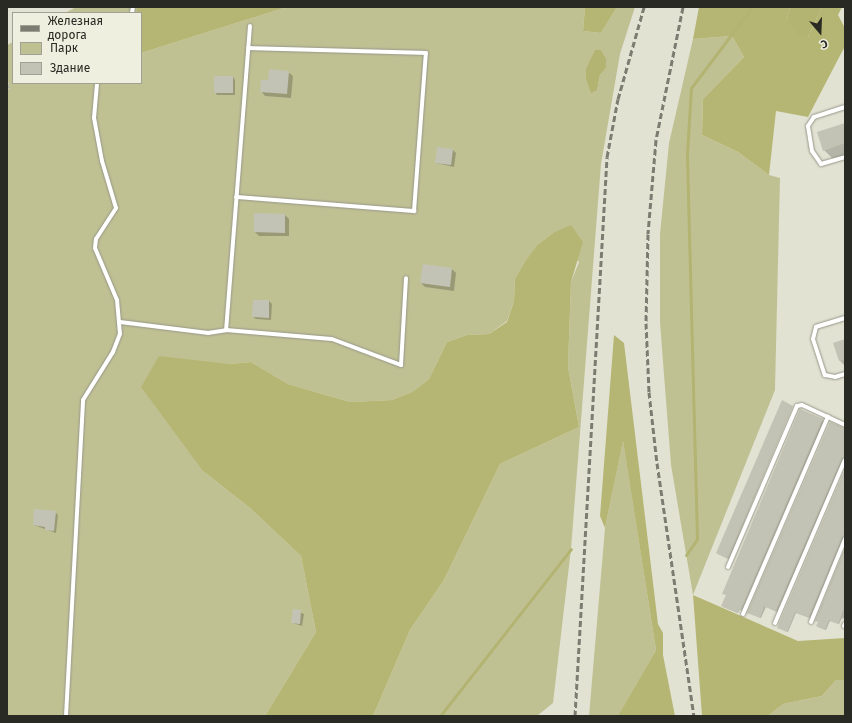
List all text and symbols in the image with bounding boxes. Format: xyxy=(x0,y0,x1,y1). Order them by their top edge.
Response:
legend xyxy=(12,12,142,84)
north arrow xyxy=(800,12,840,52)
text: Железная дорога xyxy=(48,14,103,42)
text: С xyxy=(819,37,829,51)
text: Парк xyxy=(50,41,78,55)
text: Здание xyxy=(50,61,90,75)

